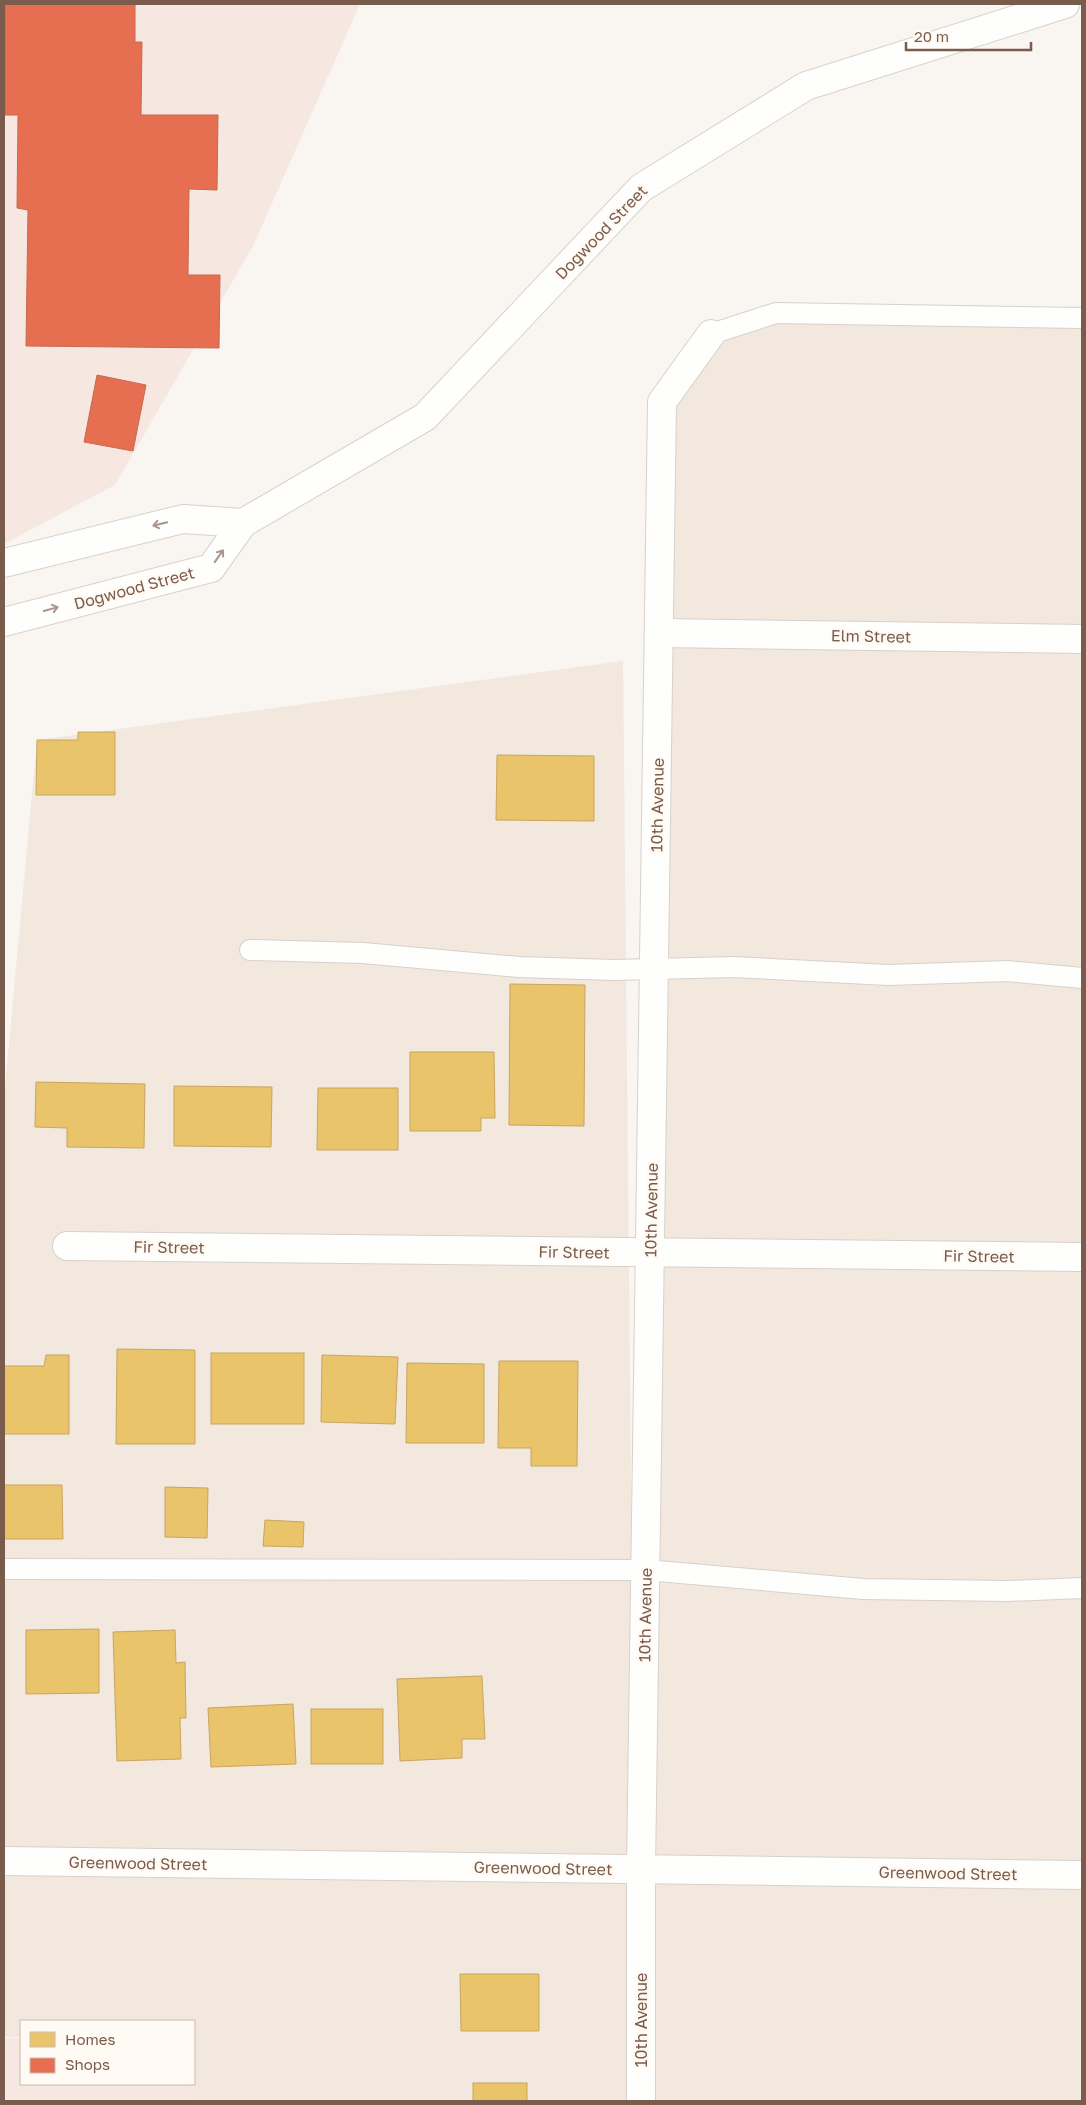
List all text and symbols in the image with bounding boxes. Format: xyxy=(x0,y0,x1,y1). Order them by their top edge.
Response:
scale bar xyxy=(906,20,1031,52)
text: 20 m xyxy=(914,27,949,45)
street label: Dogwood Street xyxy=(551,181,651,283)
one-way arrow xyxy=(152,520,168,530)
one-way arrow xyxy=(214,549,224,563)
street label: Dogwood Street xyxy=(72,562,196,614)
one-way arrow xyxy=(42,604,58,614)
street label: Elm Street xyxy=(831,625,911,647)
street label: 10th Avenue xyxy=(646,758,668,852)
street label: 10th Avenue xyxy=(640,1163,662,1257)
street label: Fir Street xyxy=(133,1236,205,1258)
street label: Fir Street xyxy=(538,1241,610,1263)
street label: Fir Street xyxy=(943,1245,1015,1267)
street label: 10th Avenue xyxy=(634,1568,656,1662)
street label: Greenwood Street xyxy=(68,1852,208,1874)
street label: Greenwood Street xyxy=(473,1857,613,1879)
street label: Greenwood Street xyxy=(878,1862,1018,1884)
street label: 10th Avenue xyxy=(631,1973,651,2067)
legend xyxy=(20,2020,195,2085)
text: Homes xyxy=(65,2030,115,2048)
text: Shops xyxy=(65,2055,110,2073)

